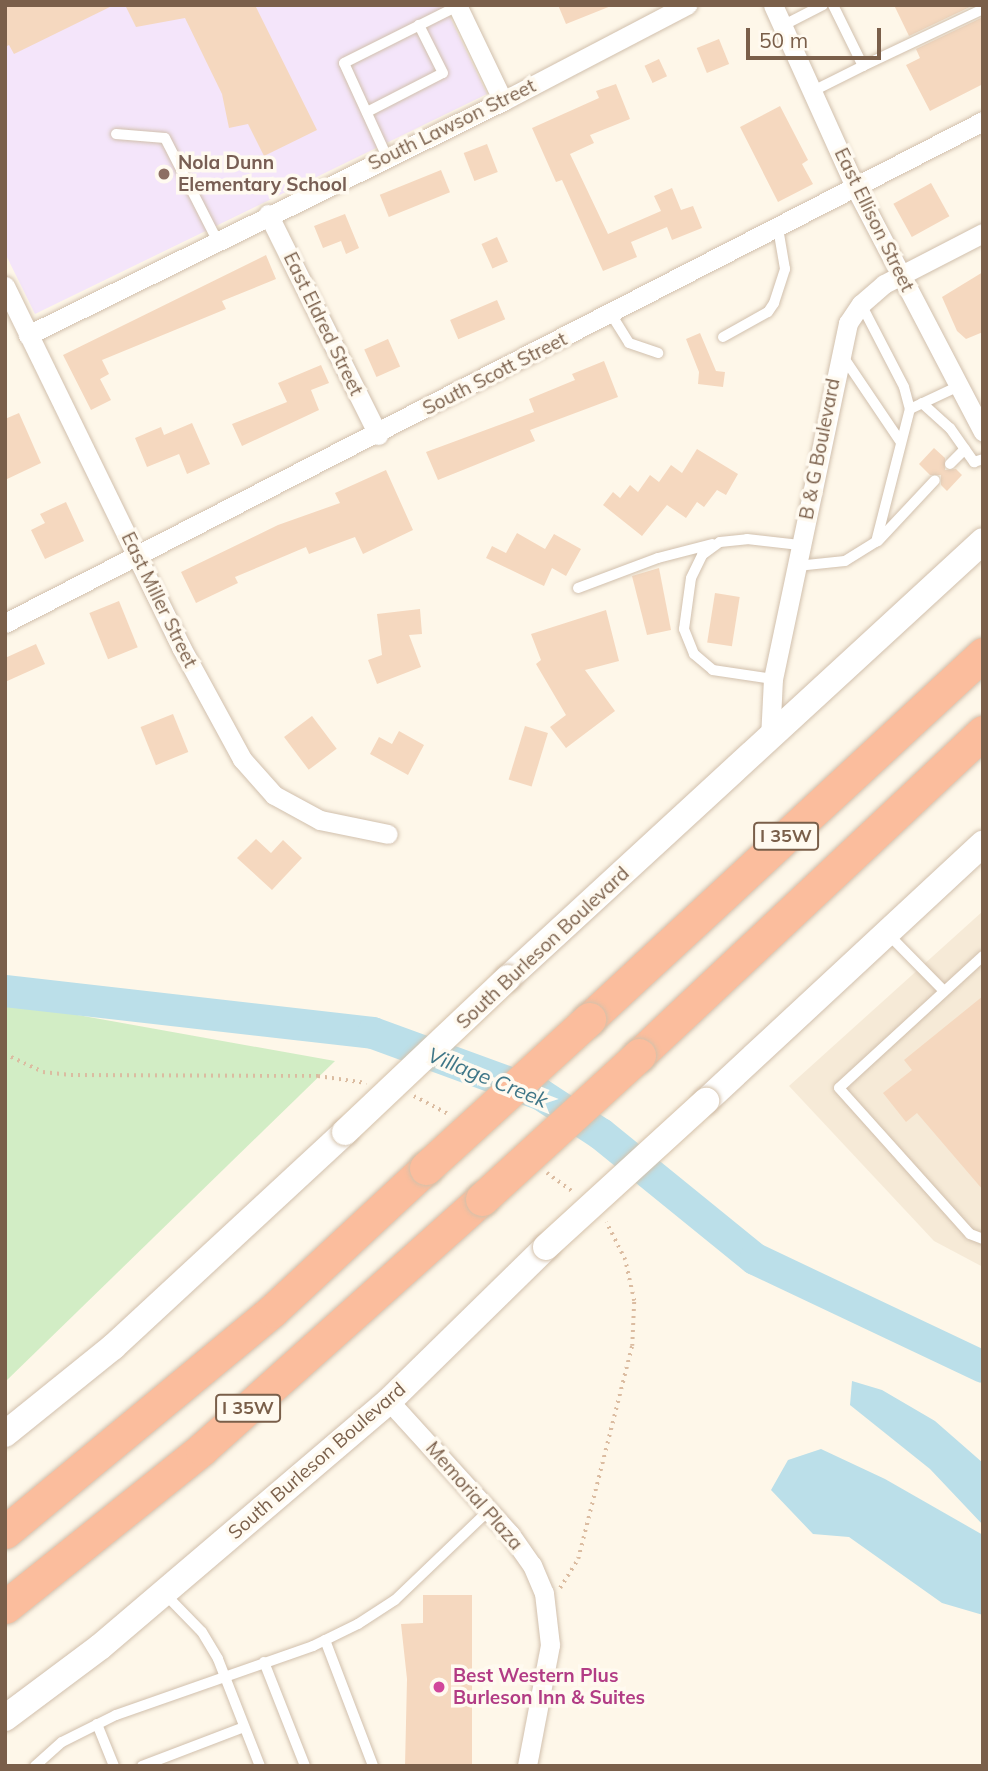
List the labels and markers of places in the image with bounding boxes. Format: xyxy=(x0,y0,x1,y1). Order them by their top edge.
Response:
place label: Nola Dunn Elementary School xyxy=(178,152,347,196)
marker: Nola Dunn Elementary School xyxy=(156,166,172,182)
place label: Best Western Plus Burleson Inn & Suites xyxy=(453,1665,645,1709)
marker: Best Western Plus Burleson Inn & Suites xyxy=(431,1679,447,1695)

